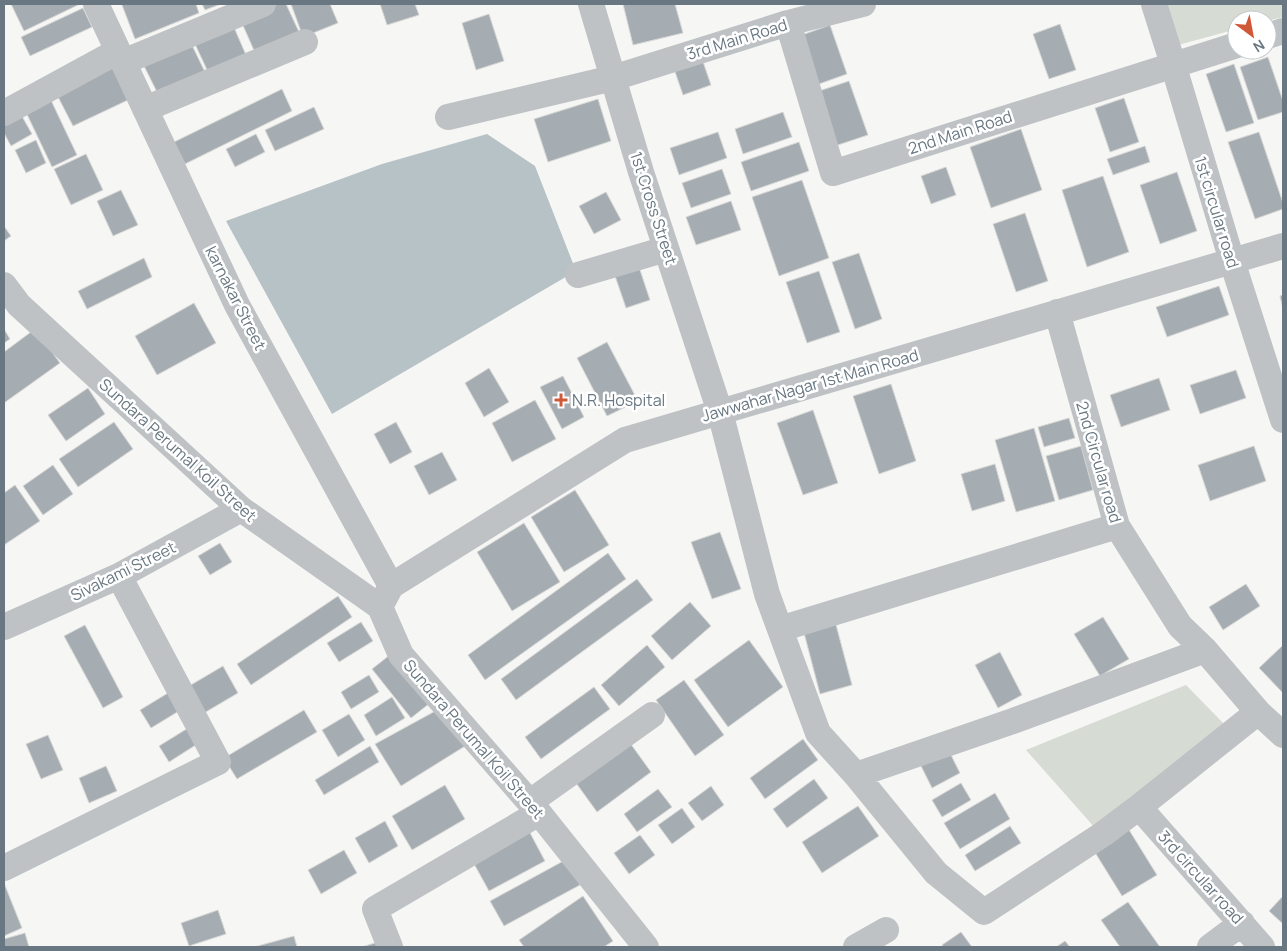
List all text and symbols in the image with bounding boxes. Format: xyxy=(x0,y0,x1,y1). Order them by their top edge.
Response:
north arrow xyxy=(1227,10,1277,60)
street label: 3rd Main Road xyxy=(684,13,790,65)
text: N xyxy=(1250,36,1268,57)
street label: 2nd Main Road xyxy=(905,105,1015,159)
street label: 1st Cross Street xyxy=(625,149,683,267)
street label: 1st circular road xyxy=(1190,154,1244,270)
street label: karnakar Street xyxy=(200,242,272,354)
street label: Jawwahar Nagar 1st Main Road xyxy=(699,343,921,427)
street label: Sundara Perumal Koil Street xyxy=(95,373,261,527)
place label: N.R. Hospital xyxy=(572,389,665,411)
marker: N.R. Hospital xyxy=(554,393,568,407)
street label: 2nd Circular road xyxy=(1071,399,1127,525)
street label: Sivakami Street xyxy=(67,536,179,606)
street label: Sundara Perumal Koil Street xyxy=(399,655,549,823)
street label: 3rd circular road xyxy=(1153,826,1249,928)

